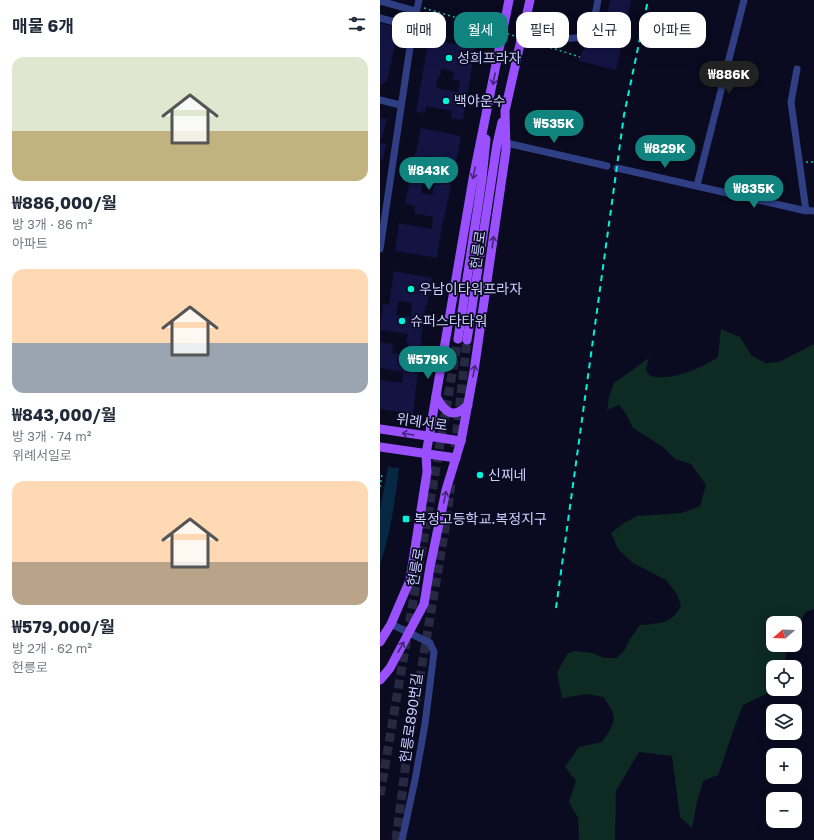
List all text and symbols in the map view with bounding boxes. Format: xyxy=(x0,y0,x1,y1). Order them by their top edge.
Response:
chip: 매매 xyxy=(392,12,446,48)
chip: 월세 xyxy=(454,12,508,48)
chip: 필터 xyxy=(516,12,569,48)
chip: 신규 xyxy=(577,12,631,48)
chip: 아파트 xyxy=(639,12,706,48)
icon: filters xyxy=(346,13,368,35)
text: 매물 6개 xyxy=(12,15,74,36)
place label: 성희프라자 xyxy=(457,49,522,66)
marker: 성희프라자 xyxy=(444,53,454,63)
pin: ₩886K xyxy=(701,61,757,95)
text: ₩886K xyxy=(708,66,750,82)
one-way arrow xyxy=(489,73,497,86)
icon: home xyxy=(154,83,226,155)
place label: 백야운수 xyxy=(454,92,506,109)
marker: 백야운수 xyxy=(441,96,451,106)
pin: ₩535K xyxy=(526,110,582,144)
text: ₩535K xyxy=(534,115,574,131)
pin: ₩829K xyxy=(637,135,693,169)
text: ₩829K xyxy=(644,140,686,156)
pin: ₩843K xyxy=(401,157,457,191)
text: ₩843K xyxy=(408,162,450,178)
one-way arrow xyxy=(470,166,478,179)
pin: ₩835K xyxy=(726,175,782,209)
text: ₩835K xyxy=(733,180,775,196)
text: ₩886,000/월 xyxy=(12,192,117,213)
text: 방 3개 · 86 m² xyxy=(12,216,92,232)
street label: 헌릉로 xyxy=(466,229,489,270)
text: 아파트 xyxy=(12,235,48,251)
one-way arrow xyxy=(489,236,497,249)
place label: 우남이타워프라자 xyxy=(419,280,522,297)
marker: 우남이타워프라자 xyxy=(406,284,416,294)
icon: home xyxy=(154,295,226,367)
place label: 슈퍼스타타워 xyxy=(410,312,487,329)
marker: 슈퍼스타타워 xyxy=(397,316,407,326)
pin: ₩579K xyxy=(400,346,456,380)
text: ₩579K xyxy=(408,351,448,367)
one-way arrow xyxy=(470,365,478,378)
text: ₩843,000/월 xyxy=(12,404,116,425)
street label: 위례서로 xyxy=(395,410,449,434)
text: 방 3개 · 74 m² xyxy=(12,428,91,444)
one-way arrow xyxy=(402,430,415,438)
text: 위례서일로 xyxy=(12,447,72,463)
place label: 신찌네 xyxy=(488,466,527,483)
marker: 신찌네 xyxy=(475,470,485,480)
one-way arrow xyxy=(441,491,449,504)
icon: home xyxy=(154,507,226,579)
place label: 복정고등학교.복정지구 xyxy=(414,510,547,527)
marker: 복정고등학교.복정지구 xyxy=(401,514,411,524)
street label: 헌릉로 xyxy=(404,546,427,587)
text: ₩579,000/월 xyxy=(12,616,115,637)
north arrow xyxy=(766,616,802,652)
map controls xyxy=(766,616,802,828)
text: 방 2개 · 62 m² xyxy=(12,640,92,656)
one-way arrow xyxy=(398,642,405,654)
text: 헌릉로 xyxy=(12,659,48,675)
button: locate xyxy=(766,660,802,696)
street label: 헌릉로890번길 xyxy=(396,672,425,764)
button: layers xyxy=(766,704,802,740)
button: + xyxy=(766,748,802,784)
button: − xyxy=(766,792,802,828)

